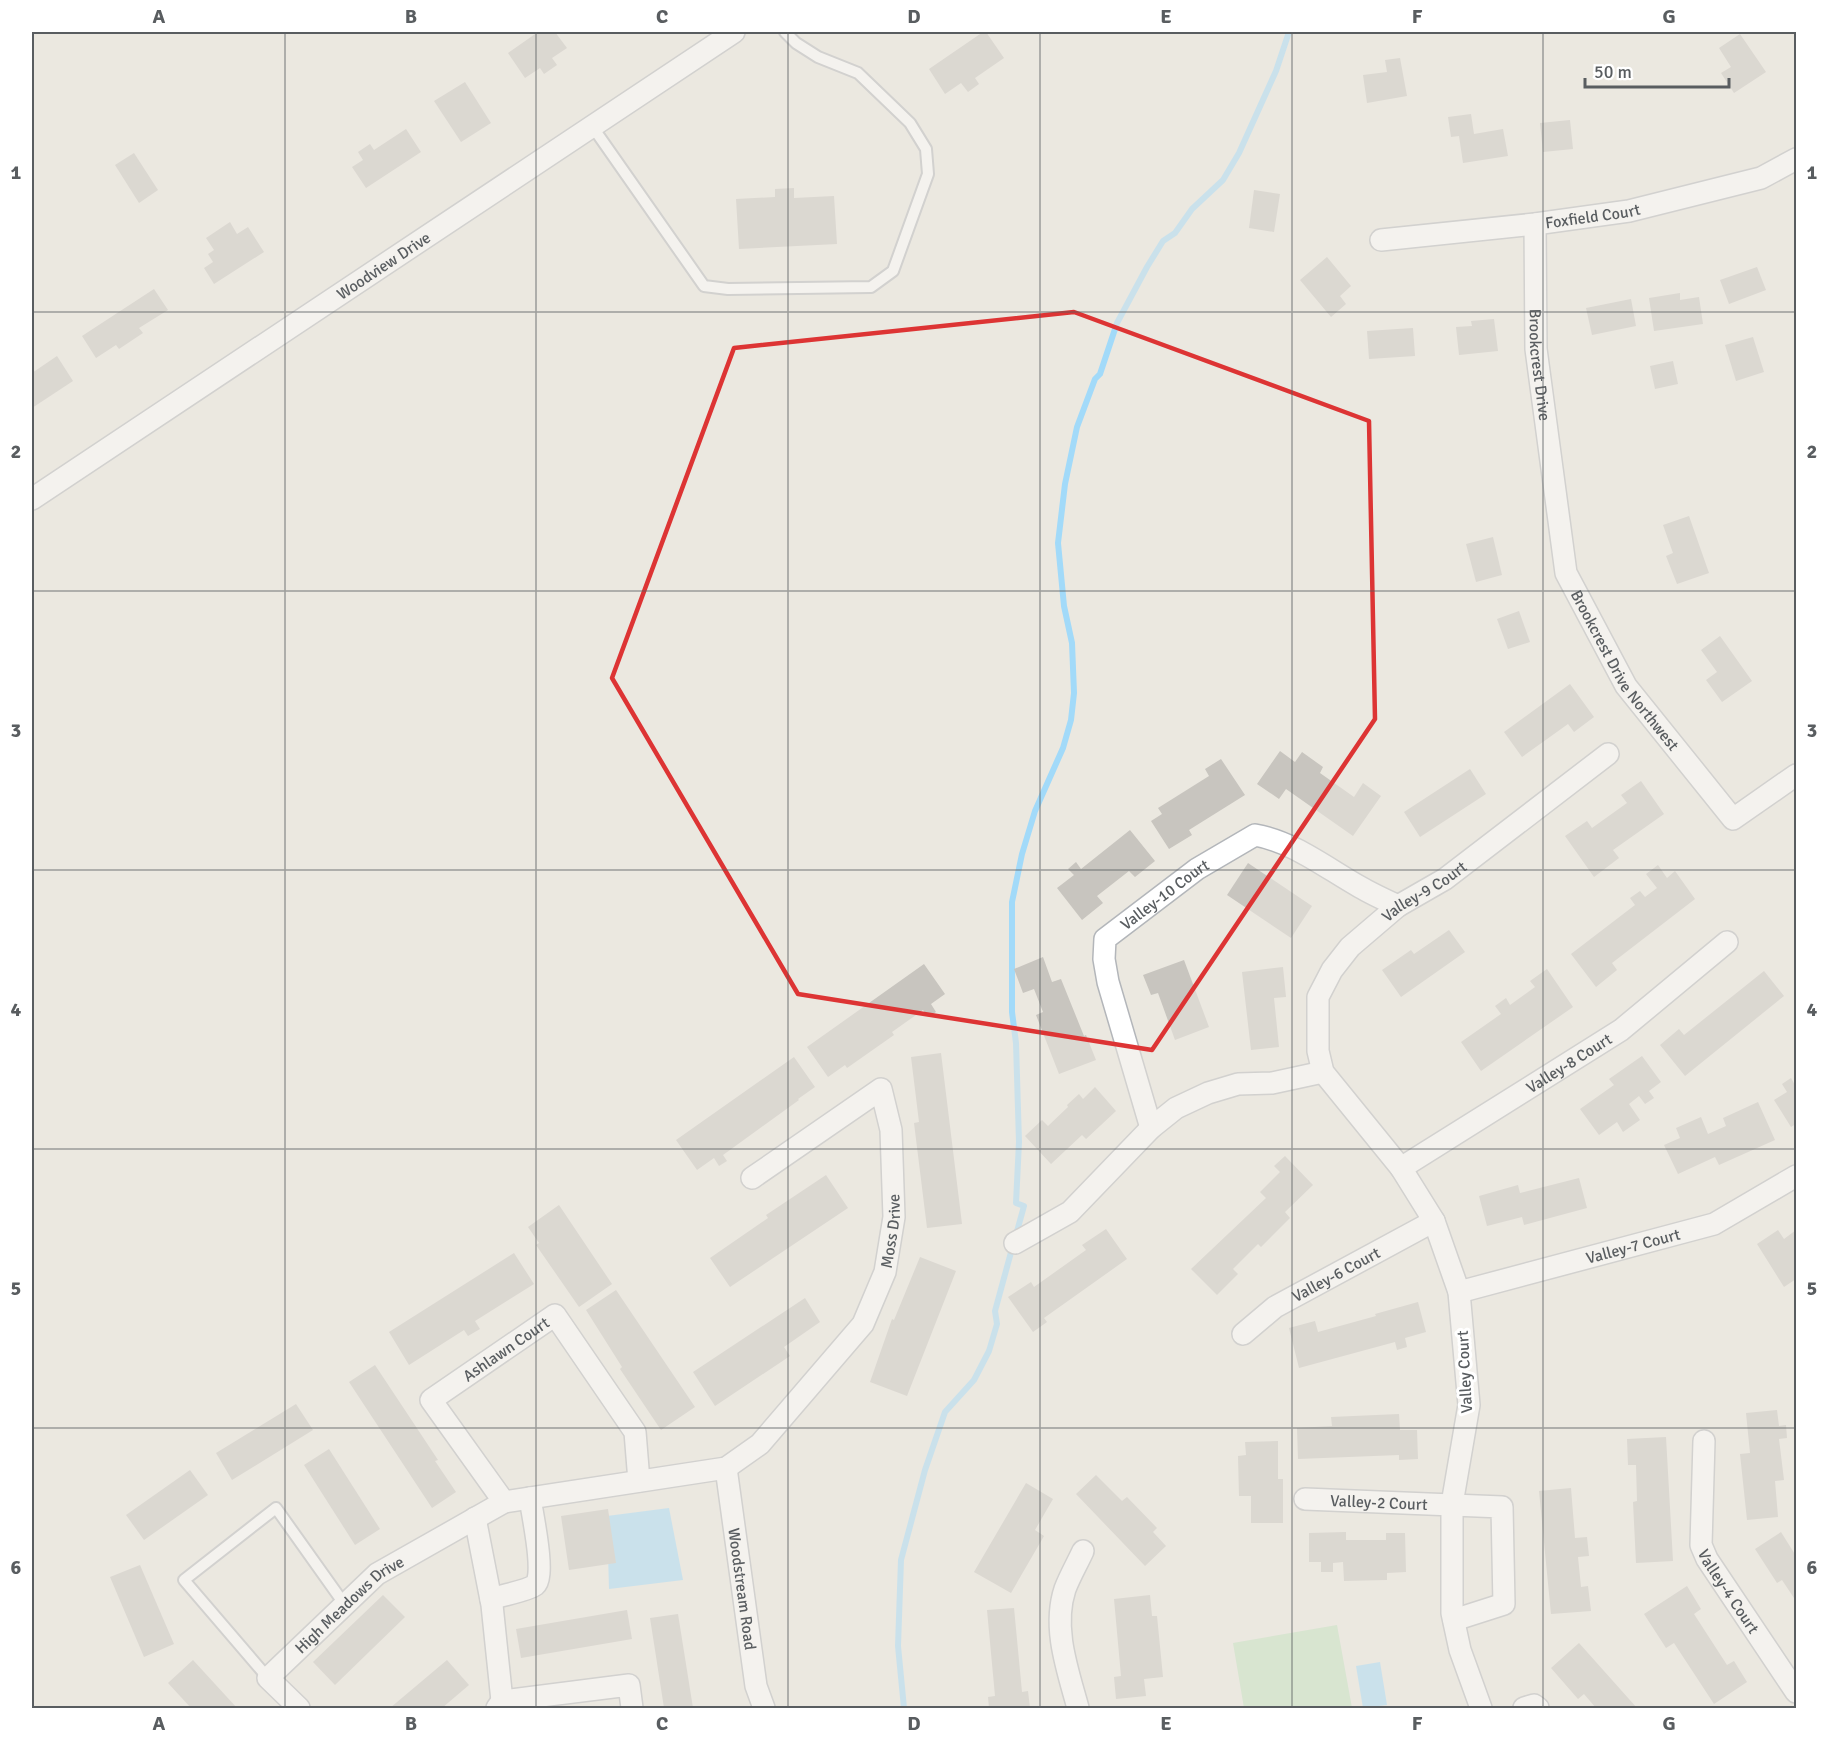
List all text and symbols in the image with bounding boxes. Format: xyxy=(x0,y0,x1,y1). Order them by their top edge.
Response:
text: A xyxy=(153,4,166,29)
text: B xyxy=(405,4,417,29)
text: C xyxy=(656,4,668,29)
text: D xyxy=(907,4,921,29)
text: E xyxy=(1160,4,1172,29)
text: F xyxy=(1412,4,1423,29)
text: G xyxy=(1662,4,1676,29)
scale bar xyxy=(1585,51,1729,89)
text: 50 m xyxy=(1594,61,1632,83)
text: 1 xyxy=(11,160,22,185)
text: 1 xyxy=(1807,160,1818,185)
street label: Foxfield Court xyxy=(1544,199,1643,233)
street label: Woodview Drive xyxy=(333,228,435,304)
street label: Brookcrest Drive xyxy=(1525,309,1555,422)
text: 2 xyxy=(11,439,21,464)
text: 2 xyxy=(1807,439,1817,464)
street label: Brookcrest Drive Northwest xyxy=(1566,587,1683,755)
text: 3 xyxy=(11,718,21,743)
text: 3 xyxy=(1807,718,1817,743)
street label: Valley-10 Court xyxy=(1117,855,1213,935)
street label: Valley-9 Court xyxy=(1378,857,1471,927)
text: 4 xyxy=(11,997,22,1022)
text: 4 xyxy=(1807,997,1818,1022)
street label: Valley-8 Court xyxy=(1523,1029,1616,1098)
street label: Moss Drive xyxy=(877,1194,905,1270)
street label: Valley-7 Court xyxy=(1584,1224,1683,1269)
street label: Valley-6 Court xyxy=(1289,1243,1384,1307)
text: 5 xyxy=(11,1276,21,1301)
text: 5 xyxy=(1807,1276,1817,1301)
street label: Ashlawn Court xyxy=(459,1313,554,1386)
street label: Valley Court xyxy=(1453,1330,1477,1414)
street label: Valley-2 Court xyxy=(1330,1491,1428,1515)
street label: Woodstream Road xyxy=(723,1527,760,1651)
street label: Valley-4 Court xyxy=(1693,1546,1763,1638)
street label: High Meadows Drive xyxy=(291,1552,408,1658)
text: 6 xyxy=(11,1555,22,1580)
text: 6 xyxy=(1807,1555,1818,1580)
text: A xyxy=(153,1711,166,1736)
text: B xyxy=(405,1711,417,1736)
text: C xyxy=(656,1711,668,1736)
text: D xyxy=(907,1711,921,1736)
text: E xyxy=(1160,1711,1172,1736)
text: F xyxy=(1412,1711,1423,1736)
text: G xyxy=(1662,1711,1676,1736)

